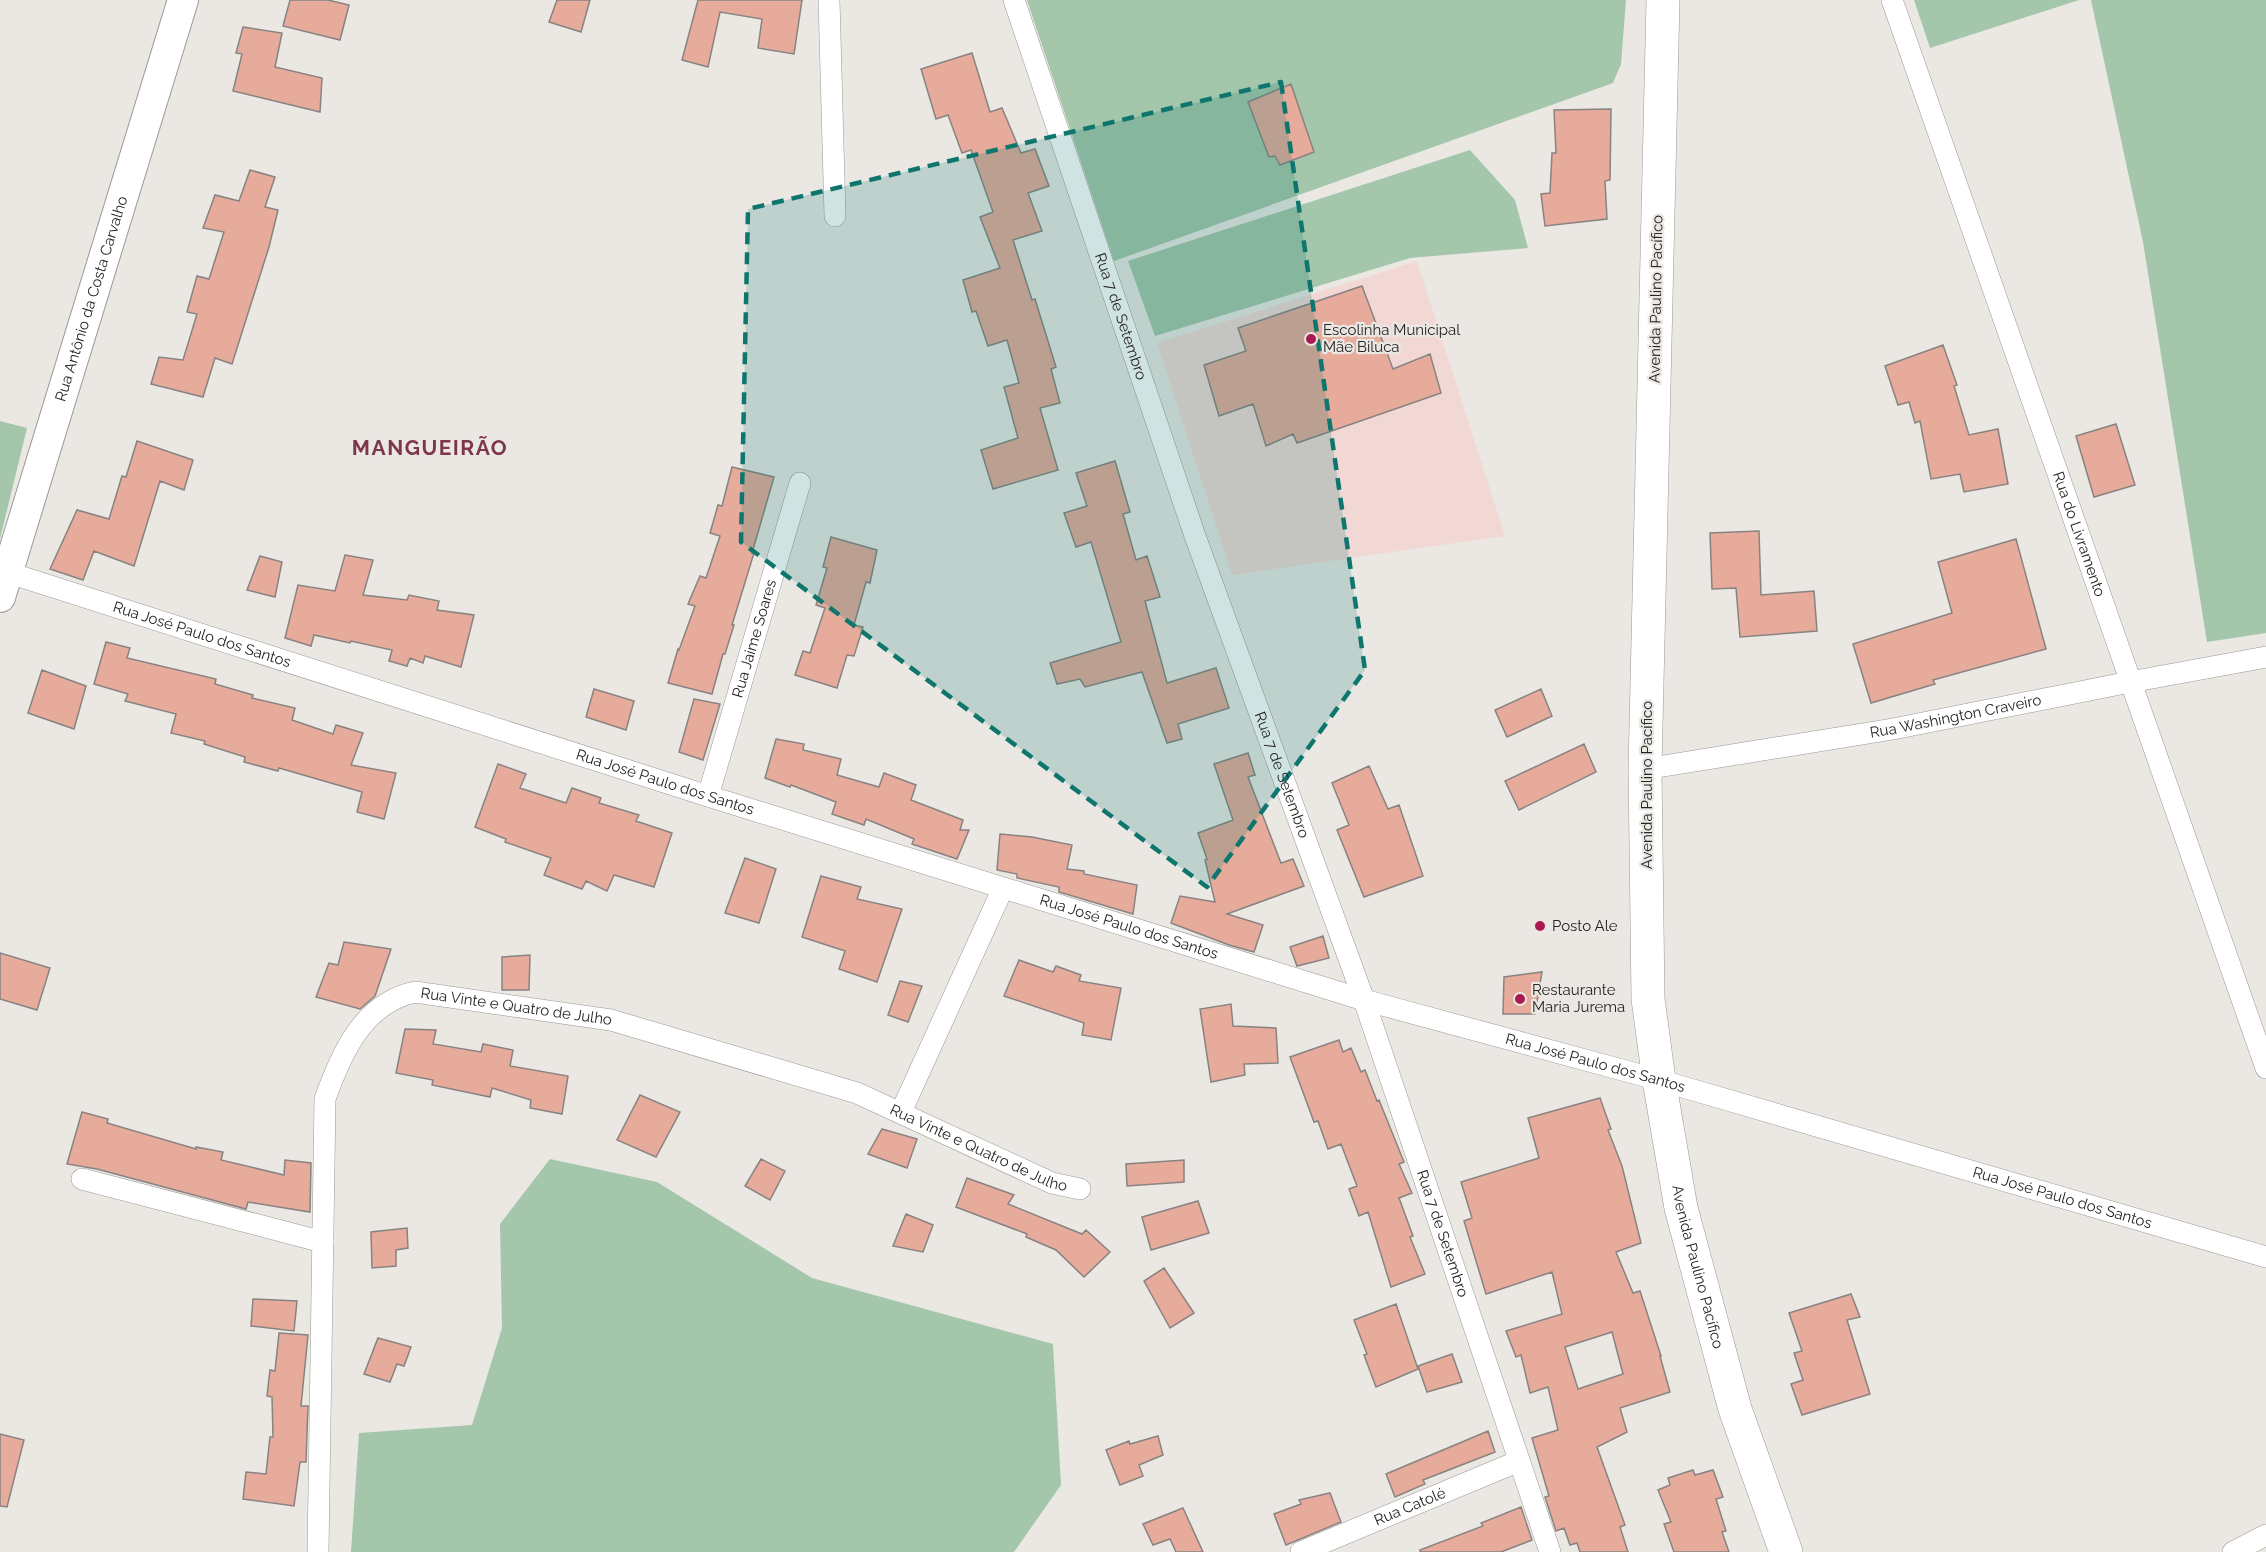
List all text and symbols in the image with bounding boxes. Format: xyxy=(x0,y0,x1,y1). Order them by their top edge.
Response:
street label: Rua Antônio da Costa Carvalho xyxy=(51,194,131,404)
street label: Avenida Paulino Pacífico xyxy=(1646,215,1666,383)
street label: Rua 7 de Setembro xyxy=(1091,251,1151,382)
place label: Escolinha Municipal Mãe Biluca xyxy=(1323,321,1461,356)
marker: Escolinha Municipal Mãe Biluca xyxy=(1304,332,1318,346)
district label: MANGUEIRÃO xyxy=(352,435,508,460)
street label: Rua do Livramento xyxy=(2049,469,2109,599)
street label: Rua Jaime Soares xyxy=(728,577,780,700)
street label: Rua José Paulo dos Santos xyxy=(111,598,293,671)
street label: Rua Washington Craveiro xyxy=(1869,691,2043,742)
street label: Avenida Paulino Pacífico xyxy=(1638,701,1656,869)
street label: Rua 7 de Setembro xyxy=(1251,709,1313,841)
street label: Rua José Paulo dos Santos xyxy=(574,745,756,819)
street label: Rua José Paulo dos Santos xyxy=(1038,891,1220,963)
place label: Posto Ale xyxy=(1552,917,1618,935)
marker: Posto Ale xyxy=(1533,919,1547,933)
place label: Restaurante Maria Jurema xyxy=(1532,981,1625,1016)
street label: Rua Vinte e Quatro de Julho xyxy=(420,984,613,1029)
marker: Restaurante Maria Jurema xyxy=(1513,992,1527,1006)
street label: Rua José Paulo dos Santos xyxy=(1503,1030,1687,1096)
street label: Rua Vinte e Quatro de Julho xyxy=(887,1100,1069,1195)
street label: Rua José Paulo dos Santos xyxy=(1971,1163,2154,1232)
street label: Rua 7 de Setembro xyxy=(1413,1168,1472,1300)
street label: Avenida Paulino Pacífico xyxy=(1668,1184,1727,1351)
street label: Rua Catolé xyxy=(1371,1484,1449,1529)

